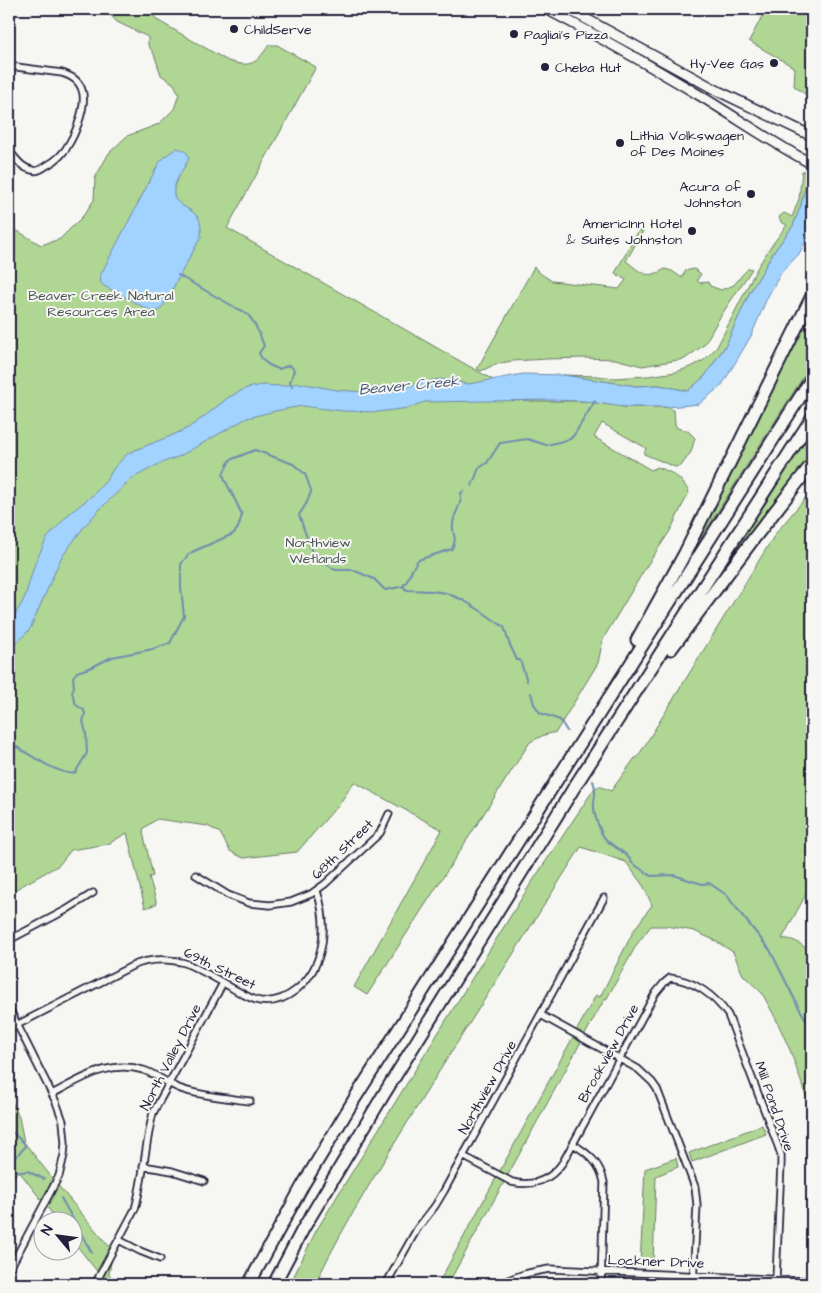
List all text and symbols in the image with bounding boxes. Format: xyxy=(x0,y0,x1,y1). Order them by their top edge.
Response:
place label: ChildServe xyxy=(244,20,312,40)
marker: ChildServe xyxy=(228,23,240,35)
place label: Pagliai's Pizza xyxy=(524,25,608,45)
marker: Pagliai's Pizza xyxy=(508,28,520,40)
place label: Hy-Vee Gas xyxy=(690,54,764,74)
marker: Hy-Vee Gas xyxy=(768,57,780,69)
place label: Cheba Hut xyxy=(555,58,622,78)
marker: Cheba Hut xyxy=(539,61,551,73)
place label: Lithia Volkswagen of Des Moines xyxy=(630,126,744,162)
marker: Lithia Volkswagen of Des Moines xyxy=(614,137,626,149)
place label: Acura of Johnston xyxy=(679,177,742,213)
marker: Acura of Johnston xyxy=(745,188,757,200)
place label: AmericInn Hotel & Suites Johnston xyxy=(566,214,682,250)
marker: AmericInn Hotel & Suites Johnston xyxy=(686,225,698,237)
park label: Beaver Creek Natural Resources Area xyxy=(28,286,174,322)
water label: Beaver Creek xyxy=(358,371,461,400)
park label: Northview Wetlands xyxy=(285,533,351,569)
street label: 68th Street xyxy=(307,815,378,884)
street label: 69th Street xyxy=(180,943,259,995)
street label: North Valley Drive xyxy=(135,1000,207,1114)
street label: Brookview Drive xyxy=(574,1000,644,1106)
street label: Northview Drive xyxy=(454,1037,522,1138)
street label: Mill Pond Drive xyxy=(749,1059,799,1154)
north arrow xyxy=(32,1210,82,1260)
text: N xyxy=(37,1221,58,1239)
street label: Lockner Drive xyxy=(607,1250,705,1274)

